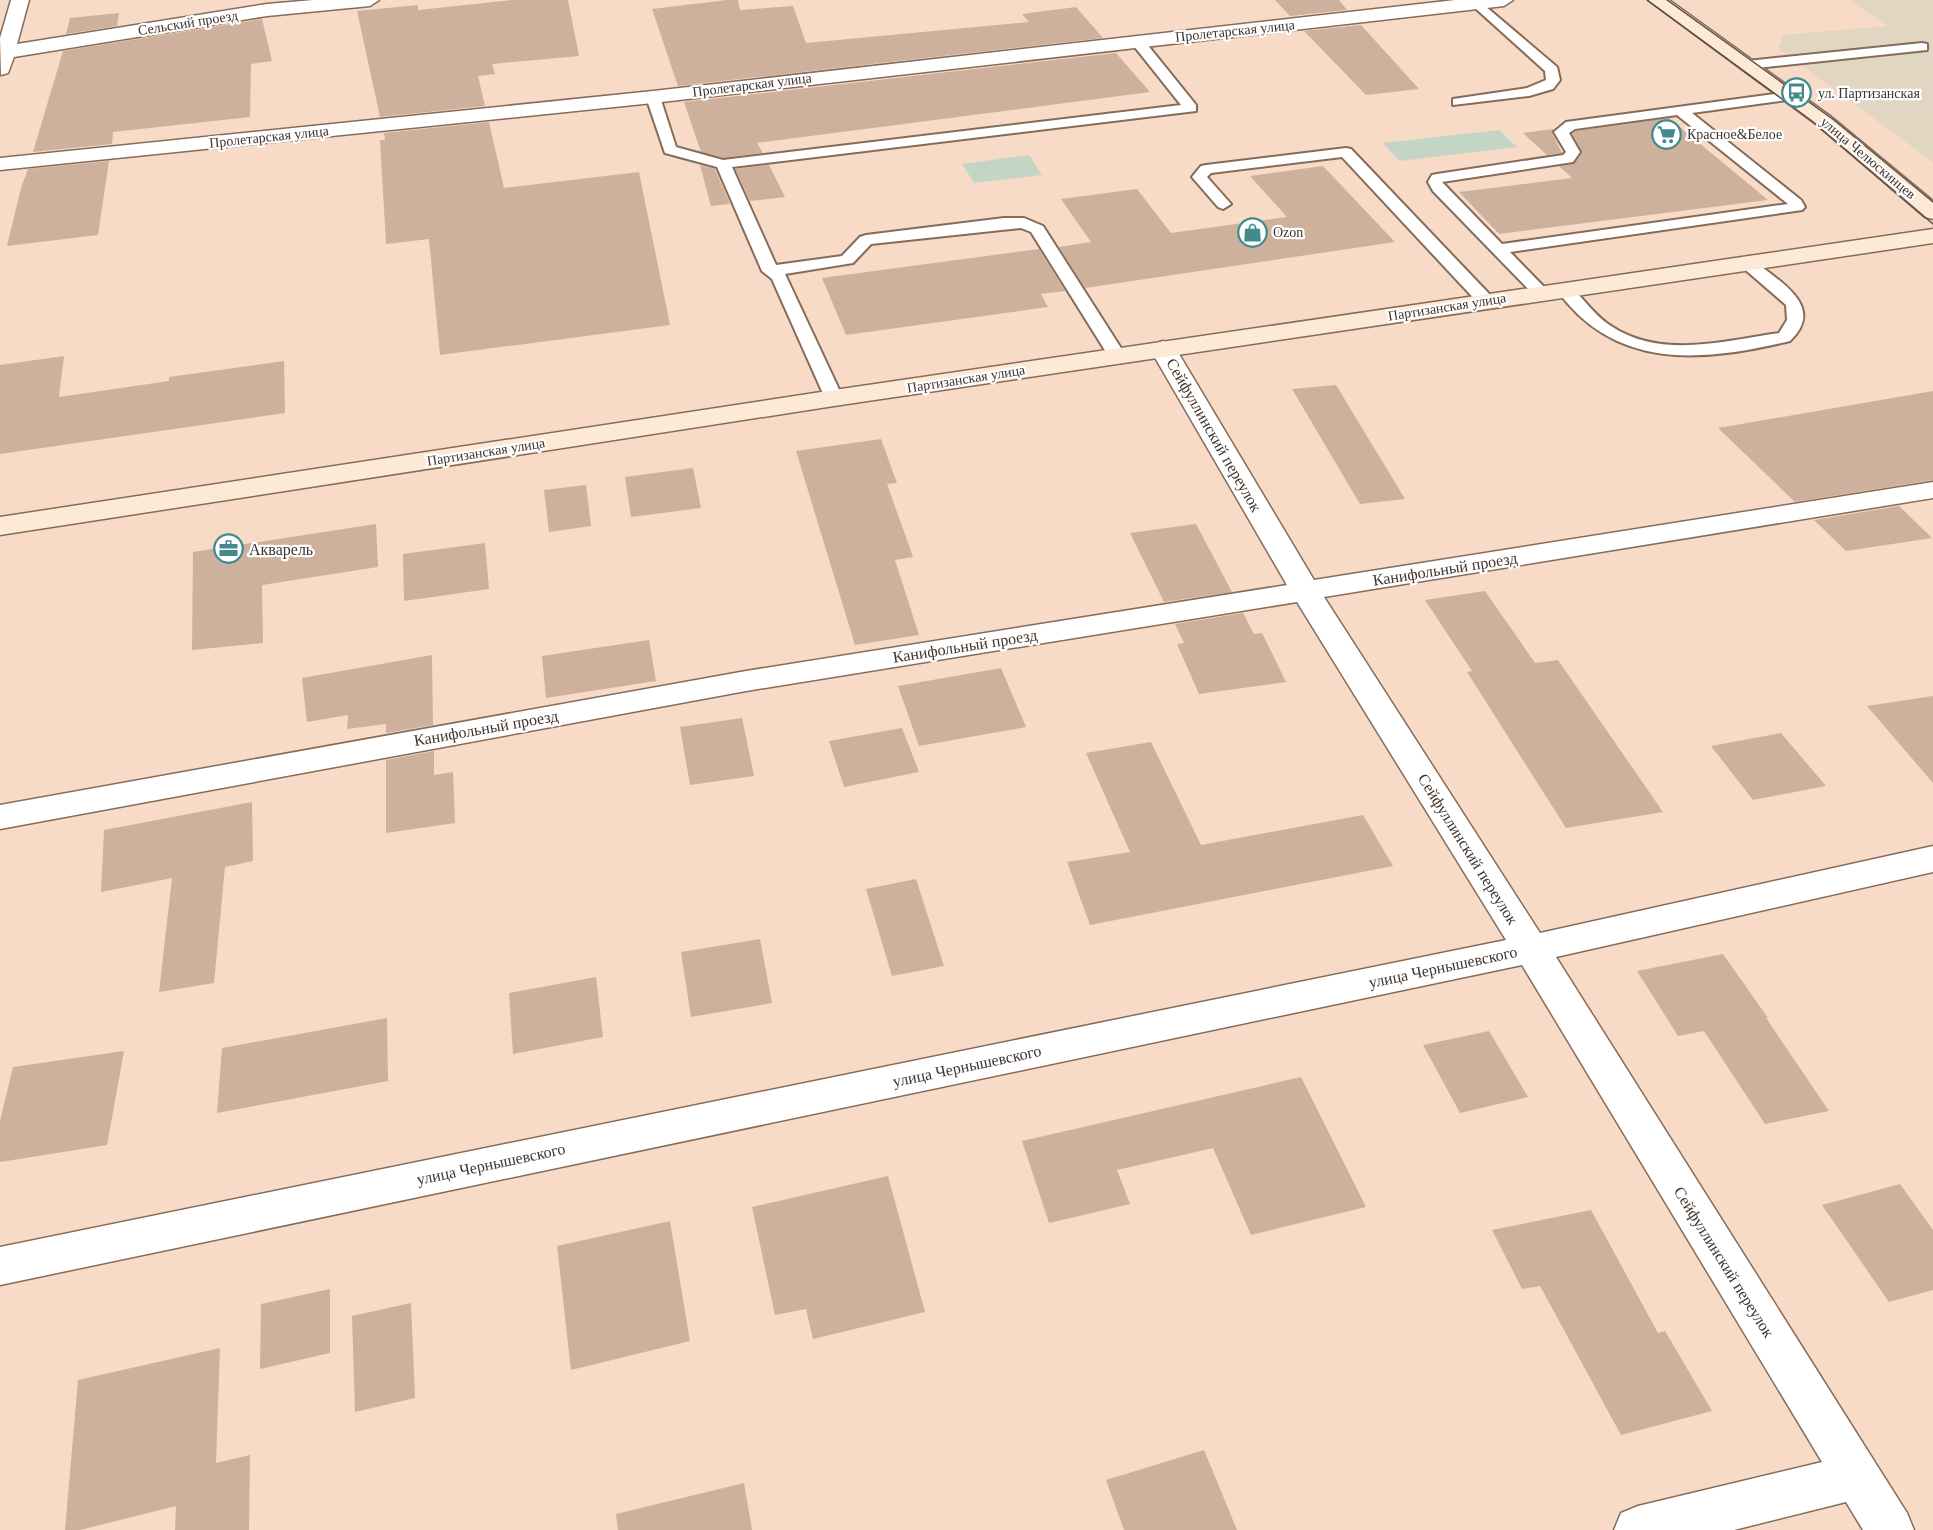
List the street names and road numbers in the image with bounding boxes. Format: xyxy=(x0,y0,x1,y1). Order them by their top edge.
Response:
street label: Сельский проезд xyxy=(137,8,239,38)
street label: Пролетарская улица xyxy=(1174,17,1296,45)
street label: Пролетарская улица xyxy=(691,70,813,100)
street label: улица Челюскинцев xyxy=(1818,114,1919,202)
street label: Пролетарская улица xyxy=(208,123,330,151)
street label: Партизанская улица xyxy=(1387,290,1508,324)
street label: Сейфуллинский переулок xyxy=(1162,355,1265,515)
street label: Партизанская улица xyxy=(906,362,1027,396)
street label: Партизанская улица xyxy=(426,435,547,469)
street label: Канифольный проезд xyxy=(1371,549,1519,590)
street label: Канифольный проезд xyxy=(891,626,1039,667)
street label: Канифольный проезд xyxy=(413,707,560,750)
street label: Сейфуллинский переулок xyxy=(1414,771,1522,928)
street label: улица Чернышевского xyxy=(1367,943,1519,992)
street label: улица Чернышевского xyxy=(891,1042,1043,1091)
street label: улица Чернышевского xyxy=(415,1140,567,1189)
street label: Сейфуллинский переулок xyxy=(1670,1184,1778,1341)

